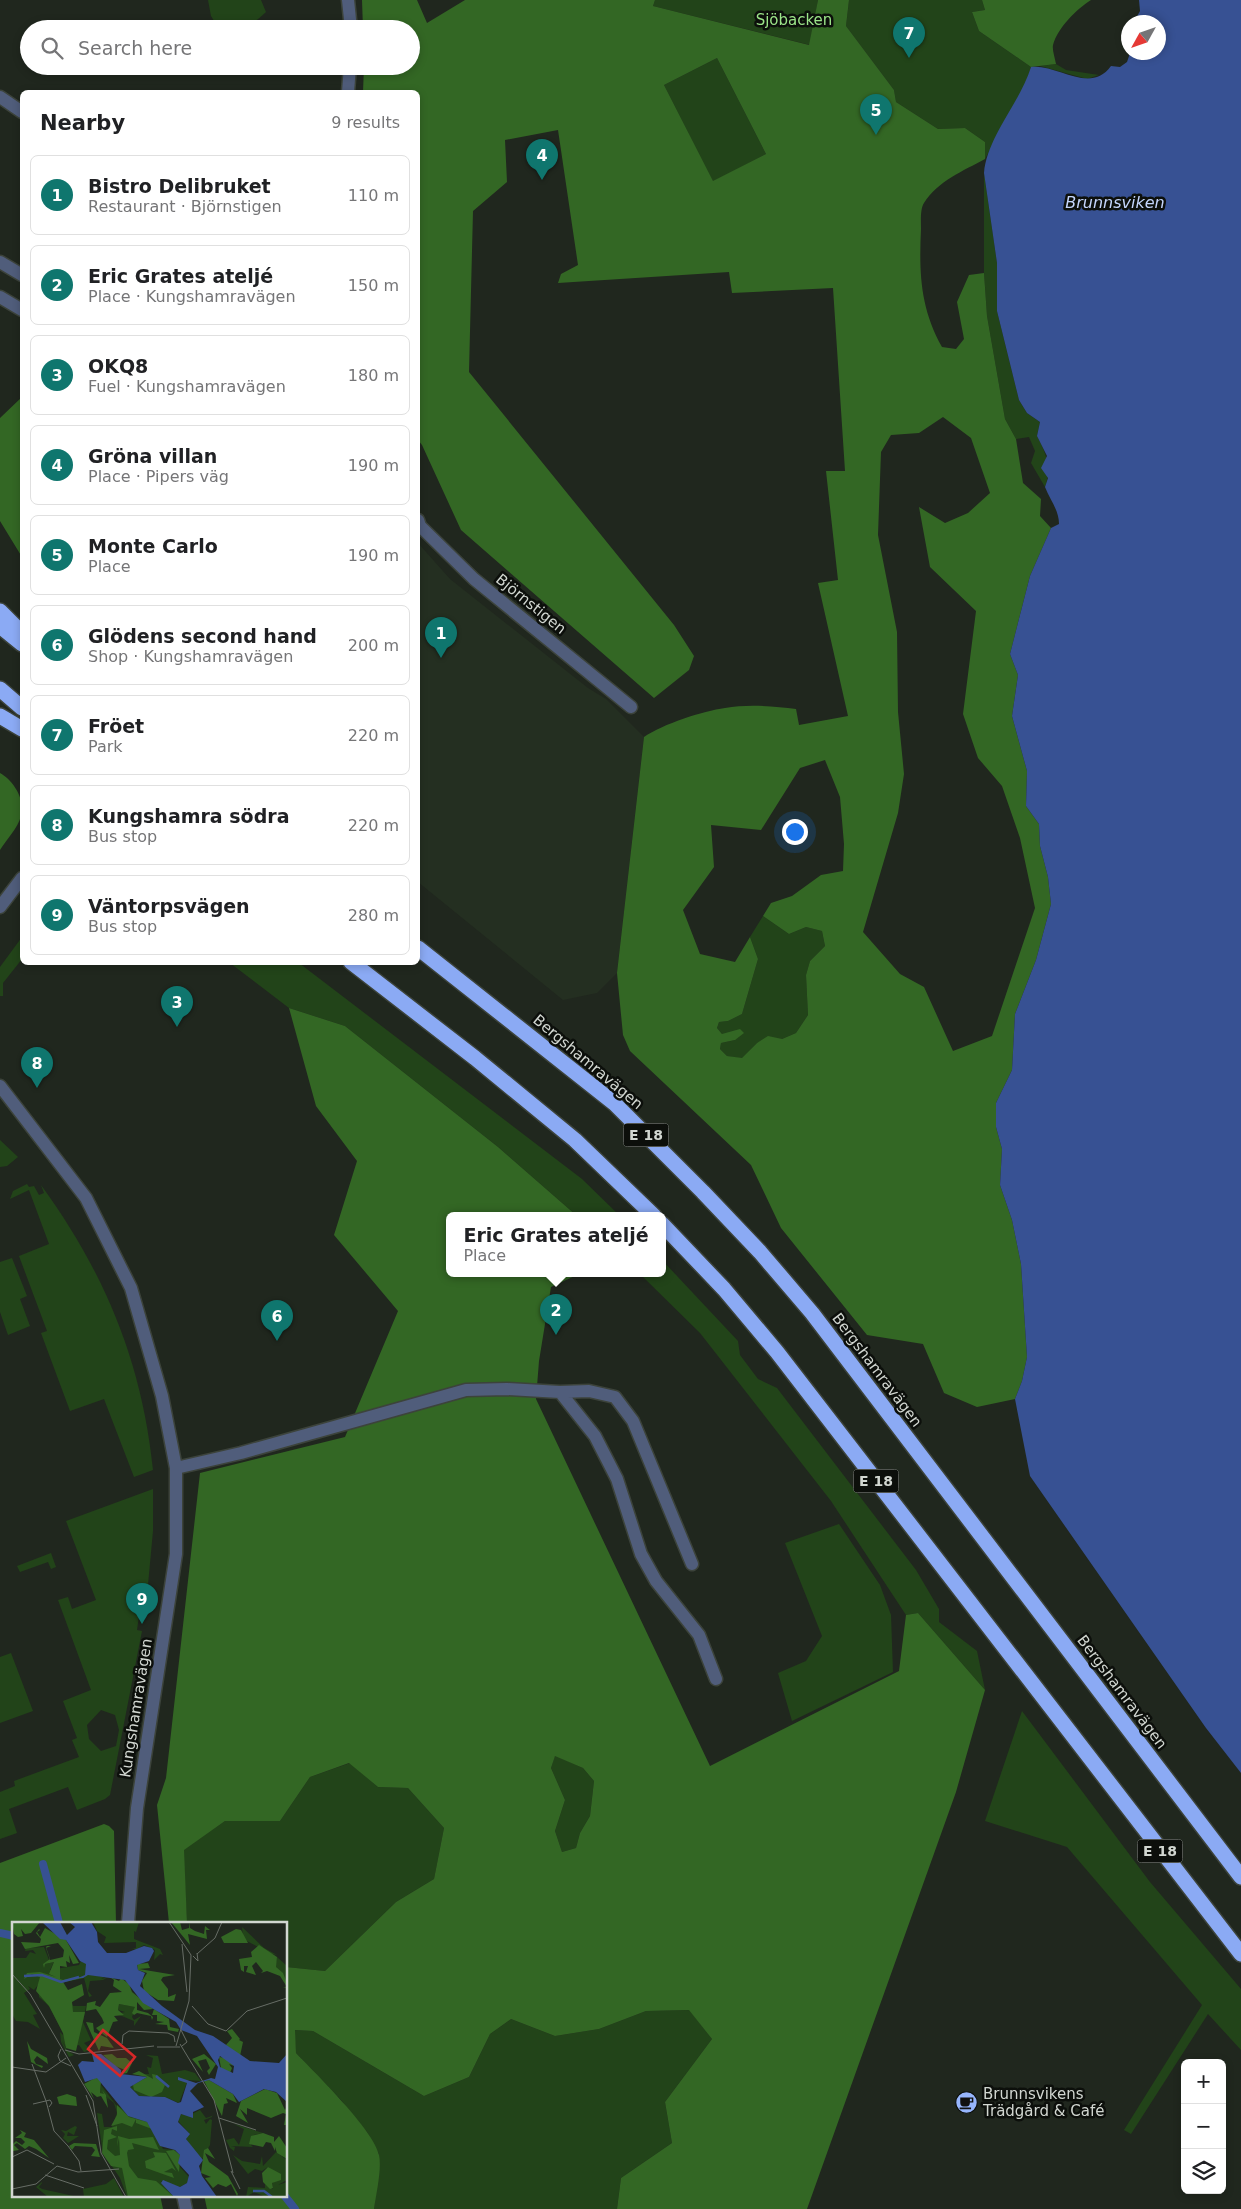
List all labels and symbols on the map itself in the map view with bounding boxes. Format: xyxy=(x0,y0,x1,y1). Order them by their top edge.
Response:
park label: Sjöbacken xyxy=(756,11,832,29)
north arrow xyxy=(1121,15,1166,60)
pin: 7 xyxy=(893,17,925,58)
pin: 5 xyxy=(860,94,892,135)
pin: 4 xyxy=(526,139,558,180)
water label: Brunnsviken xyxy=(1065,193,1165,212)
street label: Björnstigen xyxy=(492,570,570,638)
pin: 1 xyxy=(425,617,457,658)
your location xyxy=(782,819,808,845)
pin: 3 xyxy=(161,986,193,1027)
street label: Bergshamravägen xyxy=(529,1011,647,1113)
pin: 8 xyxy=(21,1047,53,1088)
road number: E 18 xyxy=(624,1124,668,1146)
pin: 2 xyxy=(540,1294,572,1335)
pin: 6 xyxy=(261,1300,293,1341)
street label: Bergshamravägen xyxy=(828,1310,926,1430)
road number: E 18 xyxy=(854,1470,898,1492)
pin: 9 xyxy=(126,1583,158,1624)
street label: Bergshamravägen xyxy=(1073,1632,1171,1752)
street label: Kungshamravägen xyxy=(116,1637,156,1779)
road number: E 18 xyxy=(1138,1840,1182,1862)
inset map xyxy=(12,1922,288,2196)
place label: Brunnsvikens Trädgård & Café xyxy=(982,2085,1104,2120)
cafe icon: Brunnsvikens Trädgård & Café xyxy=(955,2091,979,2115)

